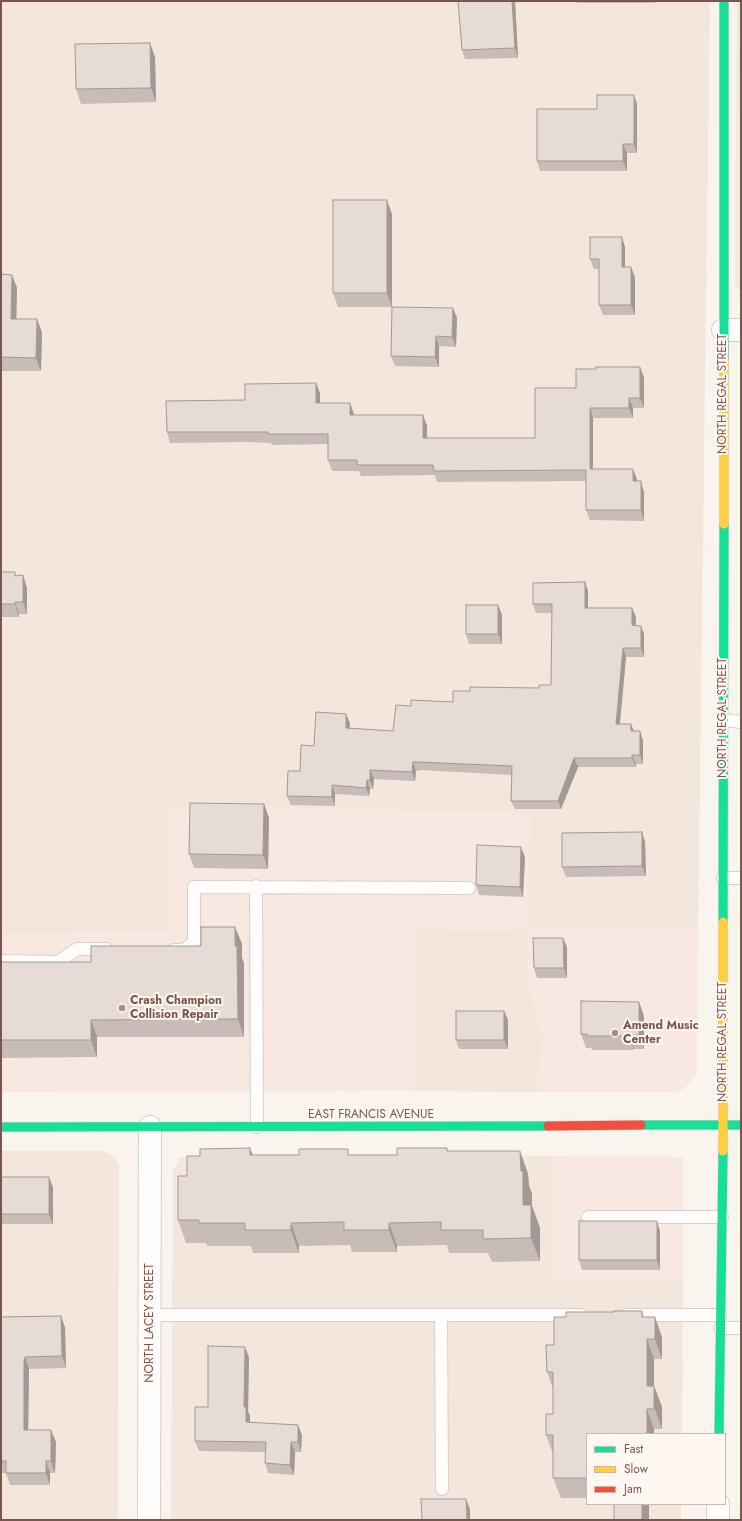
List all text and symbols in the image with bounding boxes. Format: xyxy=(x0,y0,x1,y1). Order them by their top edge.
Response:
street label: NORTH REGAL STREET xyxy=(716,334,730,454)
street label: NORTH REGAL STREET xyxy=(716,658,730,778)
street label: NORTH REGAL STREET xyxy=(716,982,730,1102)
place label: Crash Champion Collision Repair xyxy=(130,994,222,1022)
marker: Crash Champion Collision Repair xyxy=(117,1003,127,1013)
place label: Amend Music Center xyxy=(623,1019,699,1047)
marker: Amend Music Center xyxy=(610,1028,620,1038)
street label: EAST FRANCIS AVENUE xyxy=(308,1108,434,1122)
street label: NORTH LACEY STREET xyxy=(143,1263,157,1383)
legend xyxy=(586,1433,726,1505)
text: Fast xyxy=(624,1440,643,1458)
text: Slow xyxy=(624,1460,648,1478)
text: Jam xyxy=(624,1480,642,1498)

